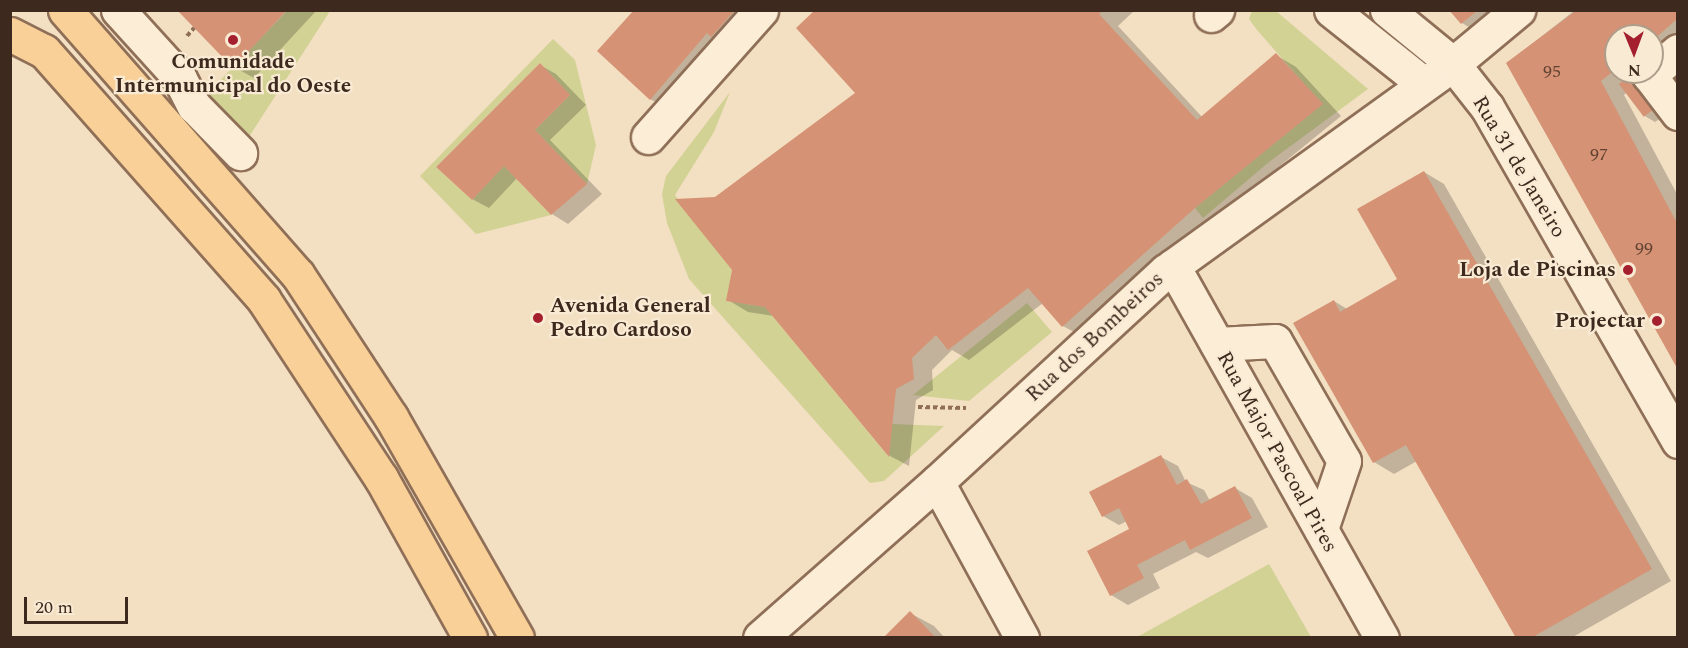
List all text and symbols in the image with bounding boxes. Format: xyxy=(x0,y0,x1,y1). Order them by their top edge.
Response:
north arrow xyxy=(1604,24,1664,84)
marker: Comunidade Intermunicipal do Oeste xyxy=(226,33,240,47)
place label: Comunidade Intermunicipal do Oeste xyxy=(115,49,351,99)
text: N xyxy=(1628,58,1641,82)
house number: 95 xyxy=(1543,61,1561,83)
street label: Rua 31 de Janeiro xyxy=(1467,91,1571,243)
house number: 97 xyxy=(1590,144,1608,166)
house number: 99 xyxy=(1635,238,1653,260)
place label: Loja de Piscinas xyxy=(1459,257,1616,283)
marker: Loja de Piscinas xyxy=(1621,263,1635,277)
street label: Rua dos Bombeiros xyxy=(1021,267,1169,407)
place label: Avenida General Pedro Cardoso xyxy=(550,293,711,343)
place label: Projectar xyxy=(1555,308,1645,334)
marker: Avenida General Pedro Cardoso xyxy=(531,311,545,325)
marker: Projectar xyxy=(1650,314,1664,328)
street label: Rua Major Pascoal Pires xyxy=(1211,347,1343,557)
scale bar xyxy=(27,585,130,623)
text: 20 m xyxy=(35,594,73,621)

